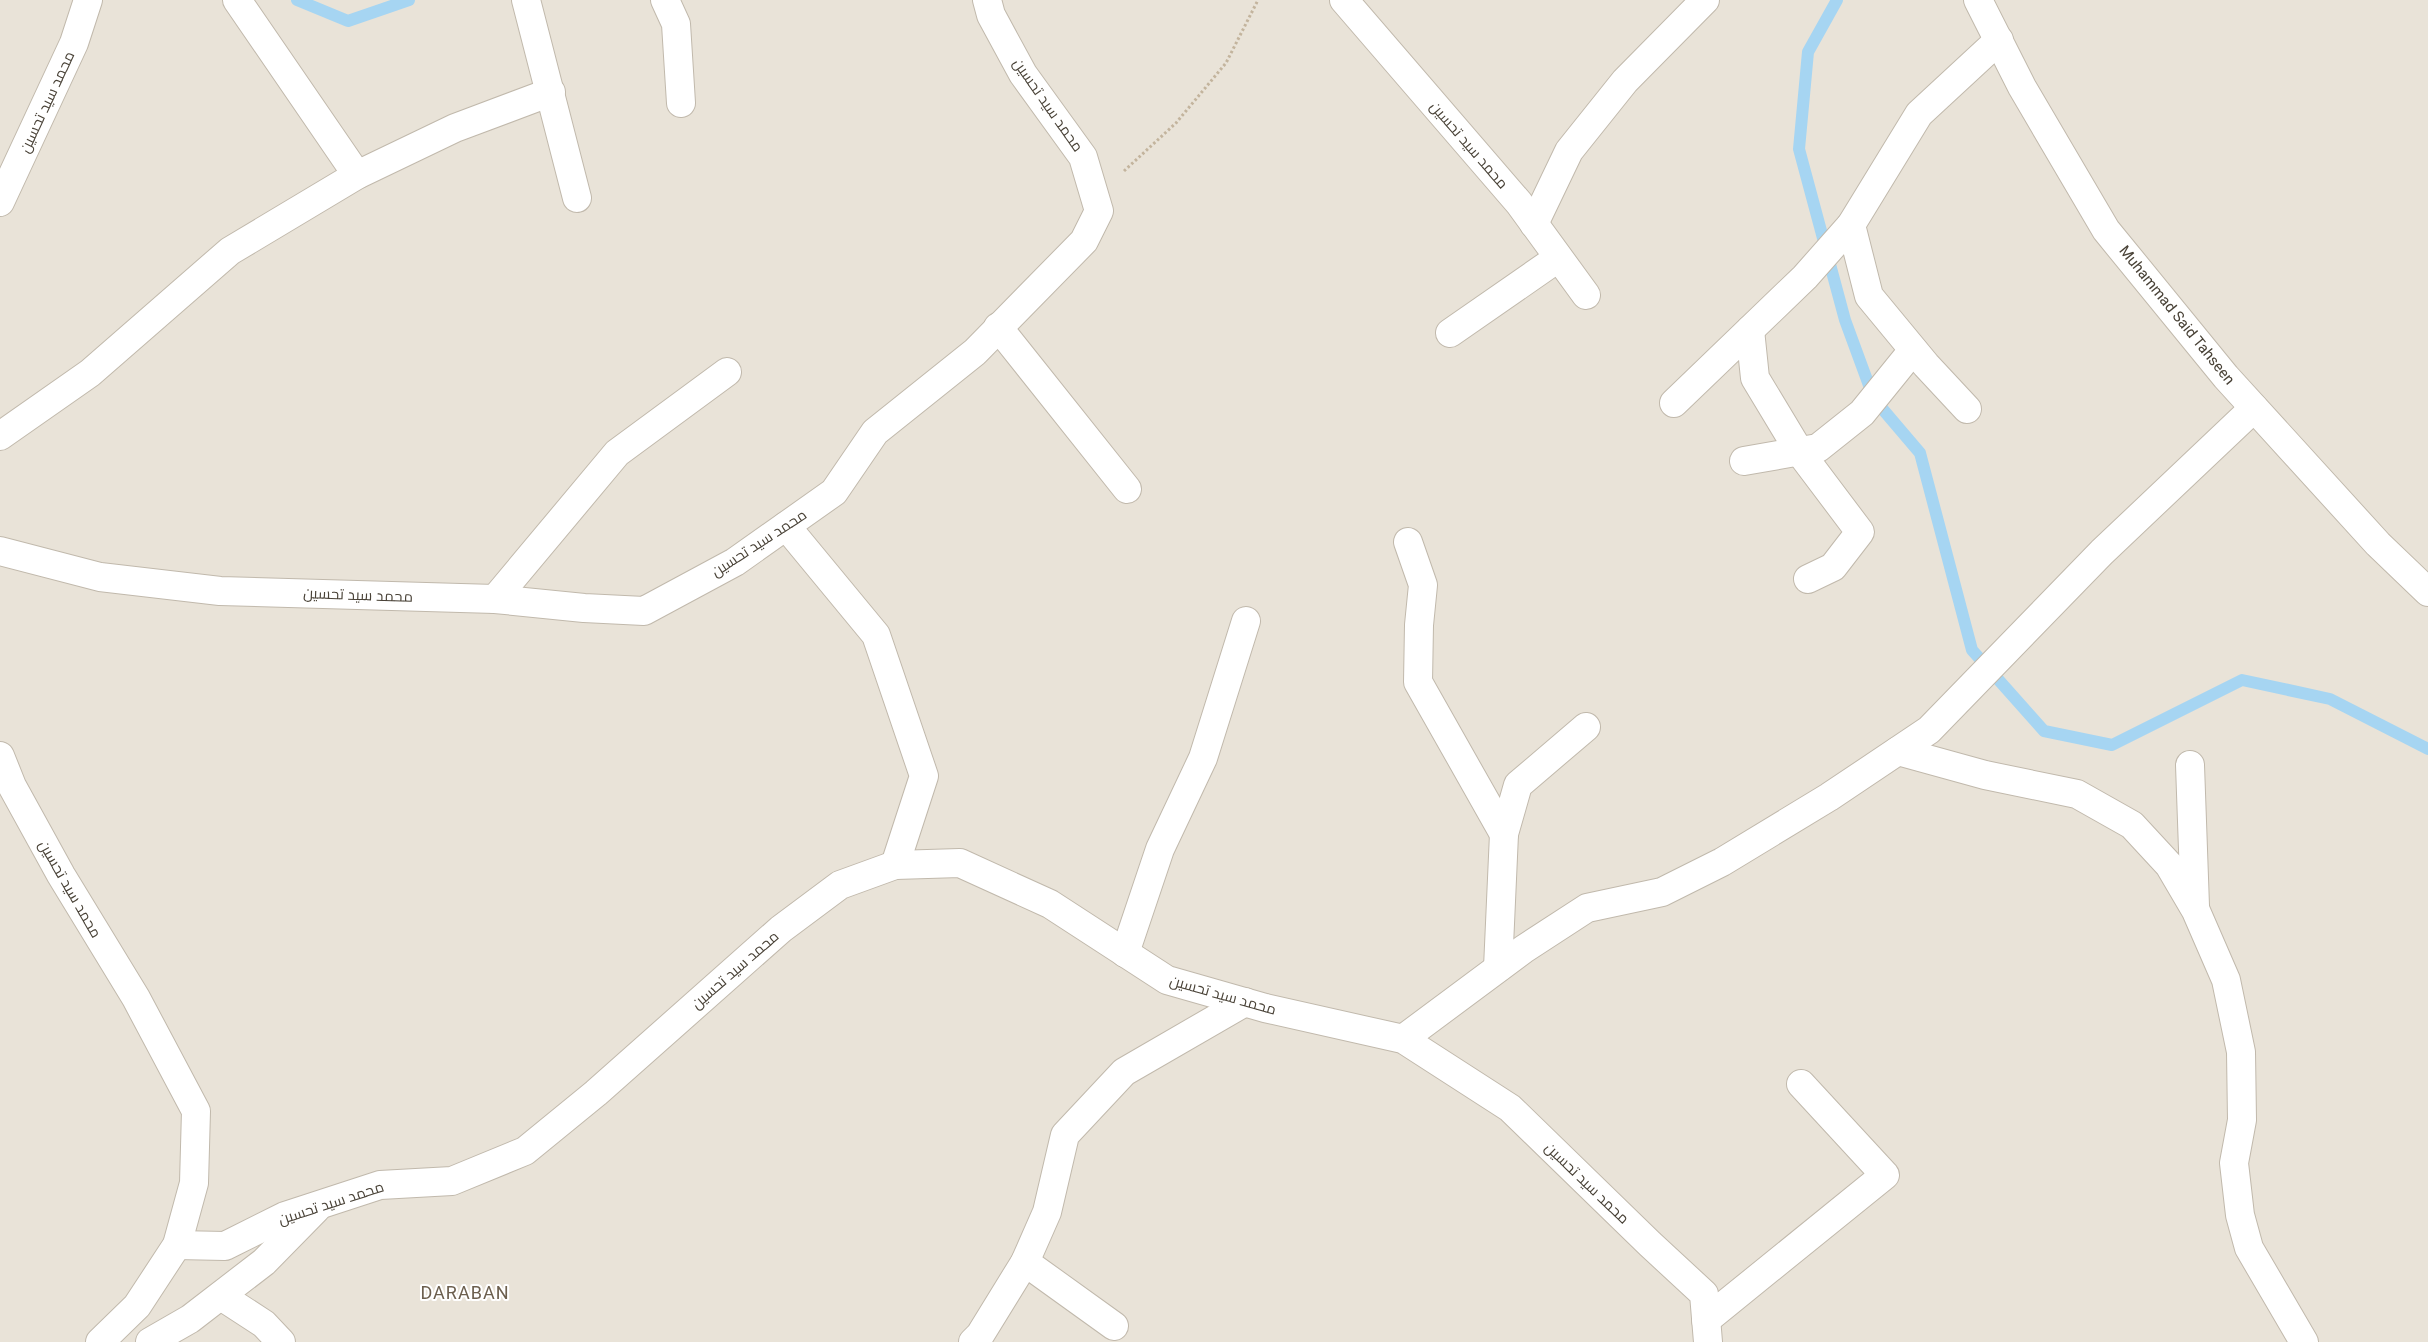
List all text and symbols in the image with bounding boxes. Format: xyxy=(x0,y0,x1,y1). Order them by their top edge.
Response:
street label: محمد سید تحسین xyxy=(16,48,79,156)
street label: محمد سید تحسین xyxy=(1008,55,1087,156)
street label: محمد سید تحسین xyxy=(1425,98,1512,193)
street label: Muhammad Said Tahseen xyxy=(2115,242,2239,388)
street label: محمد سید تحسین xyxy=(708,506,811,581)
street label: محمد سید تحسین xyxy=(303,584,413,607)
street label: محمد سید تحسین xyxy=(34,837,105,942)
street label: محمد سید تحسین xyxy=(688,927,783,1014)
street label: محمد سید تحسین xyxy=(1167,971,1278,1020)
street label: محمد سید تحسین xyxy=(1541,1138,1633,1228)
street label: محمد سید تحسین xyxy=(276,1177,386,1229)
district label: DARABAN xyxy=(420,1282,510,1303)

